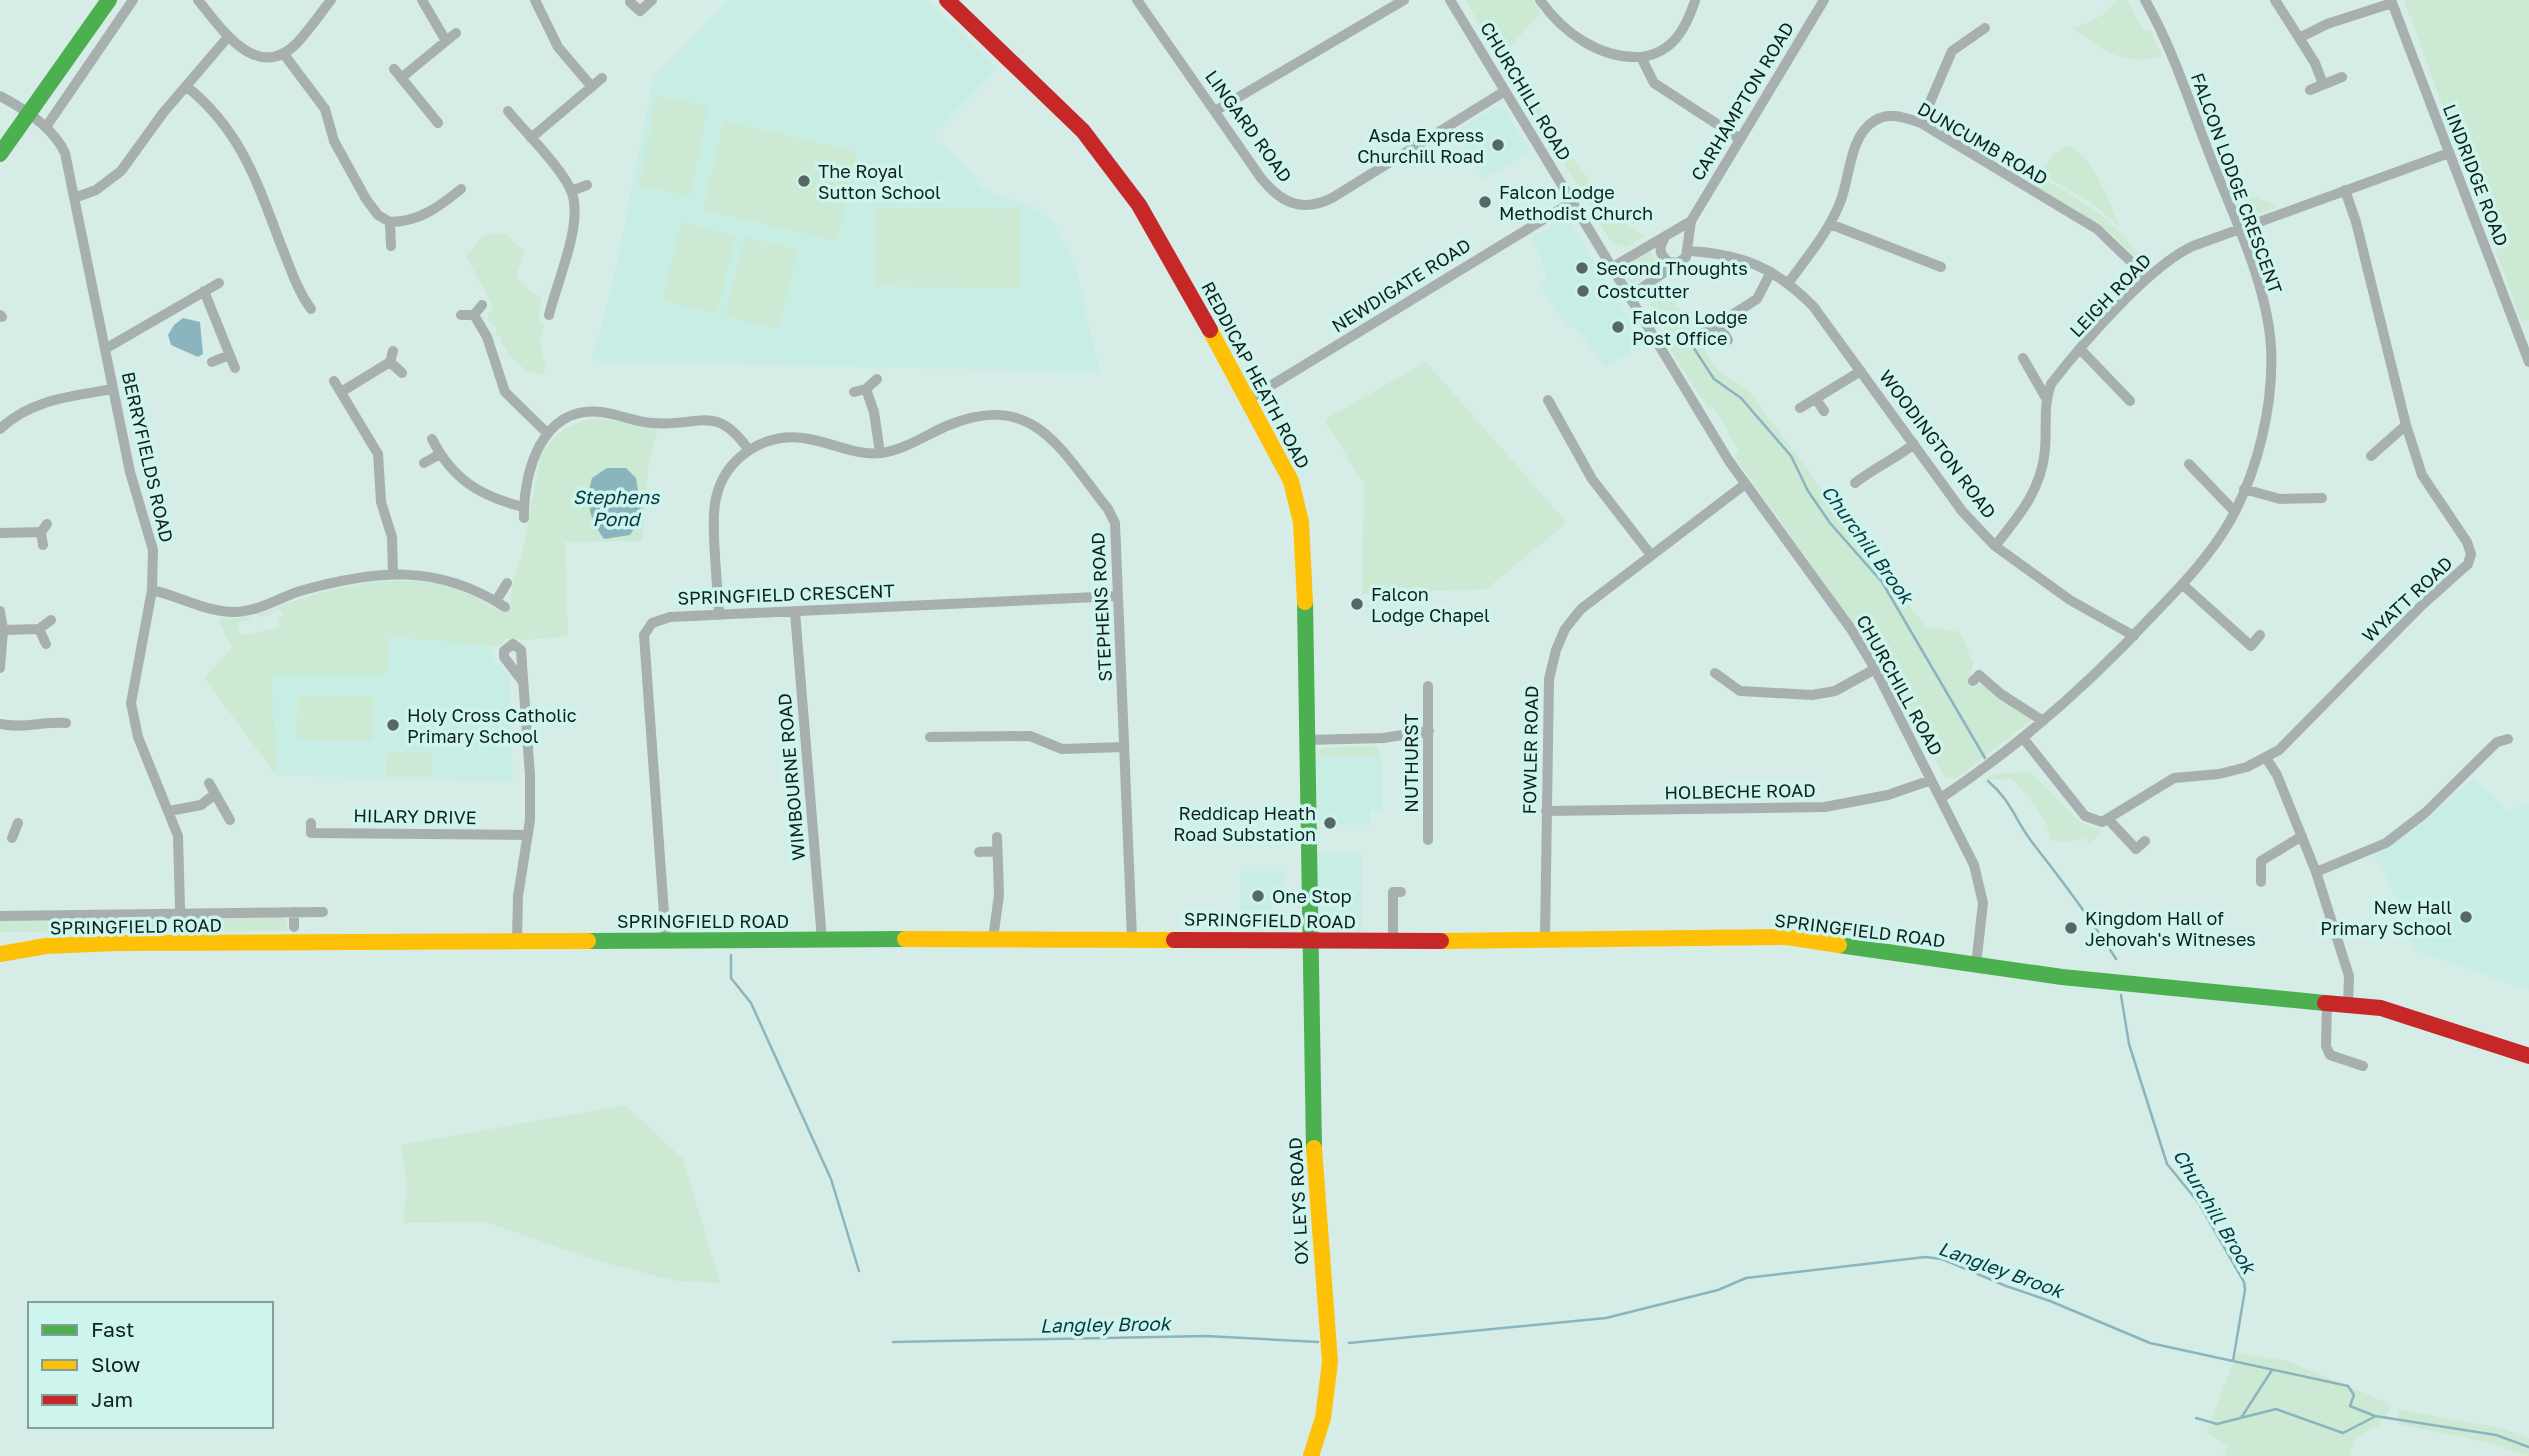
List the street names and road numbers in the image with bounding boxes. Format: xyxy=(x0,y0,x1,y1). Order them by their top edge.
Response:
street label: CHURCHILL ROAD xyxy=(1476,18,1576,164)
street label: CARHAMPTON ROAD xyxy=(1686,18,1798,184)
street label: LINGARD ROAD xyxy=(1201,66,1297,186)
street label: FALCON LODGE CRESCENT xyxy=(2187,69,2287,297)
street label: DUNCUMB ROAD xyxy=(1914,97,2052,189)
street label: LINDRIDGE ROAD xyxy=(2439,101,2513,249)
street label: NEWDIGATE ROAD xyxy=(1327,233,1475,337)
street label: LEIGH ROAD xyxy=(2065,249,2155,341)
street label: REDDICAP HEATH ROAD xyxy=(1197,278,1315,472)
street label: WOODINGTON ROAD xyxy=(1875,365,2001,523)
street label: BERRYFIELDS ROAD xyxy=(118,369,178,545)
street label: STEPHENS ROAD xyxy=(1086,532,1116,682)
street label: WYATT ROAD xyxy=(2357,552,2457,646)
street label: SPRINGFIELD CRESCENT xyxy=(677,579,895,609)
street label: CHURCHILL ROAD xyxy=(1852,611,1948,759)
street label: FOWLER ROAD xyxy=(1518,685,1542,815)
street label: WIMBOURNE ROAD xyxy=(773,692,809,862)
street label: NUTHURST xyxy=(1400,713,1422,813)
street label: HOLBECHE ROAD xyxy=(1664,779,1816,803)
street label: HILARY DRIVE xyxy=(353,804,477,828)
street label: SPRINGFIELD ROAD xyxy=(1184,907,1356,933)
street label: SPRINGFIELD ROAD xyxy=(1773,909,1947,951)
street label: SPRINGFIELD ROAD xyxy=(617,910,789,932)
street label: SPRINGFIELD ROAD xyxy=(50,913,222,939)
street label: OX LEYS ROAD xyxy=(1284,1137,1312,1265)

